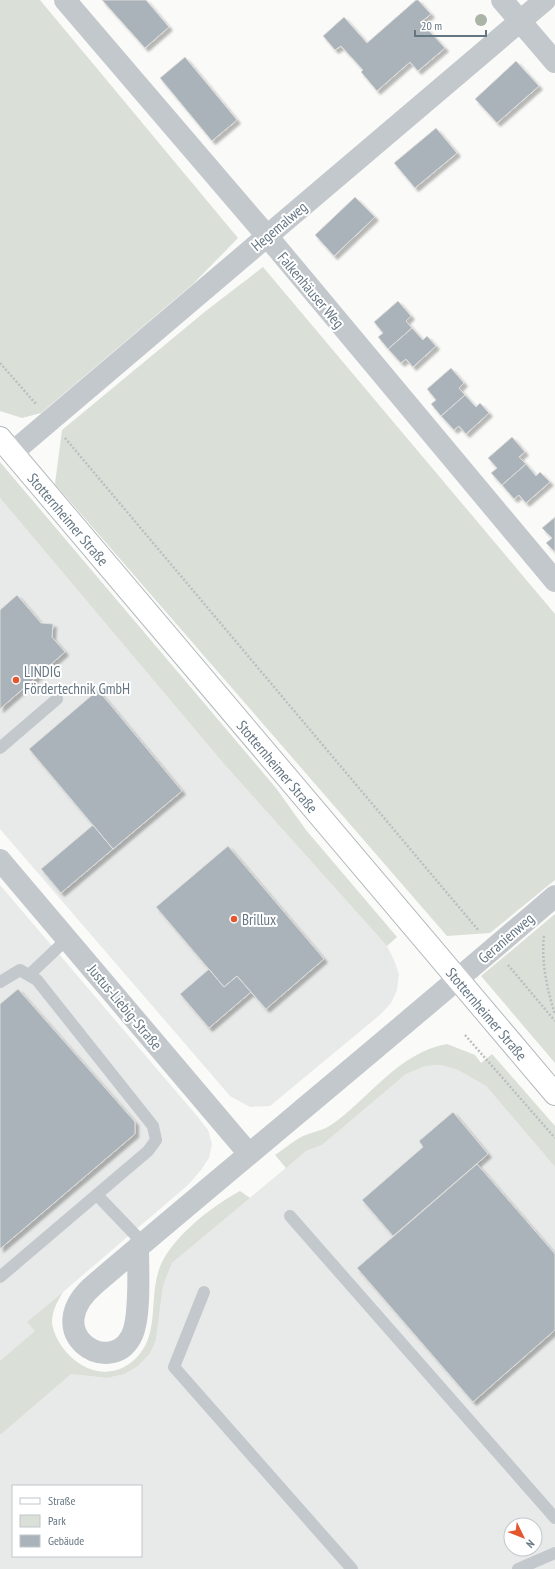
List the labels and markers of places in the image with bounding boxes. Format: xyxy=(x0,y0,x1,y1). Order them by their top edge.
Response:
place label: LINDIG Fördertechnik GmbH xyxy=(24,662,130,698)
marker: LINDIG Fördertechnik GmbH xyxy=(11,675,21,685)
place label: Brillux xyxy=(242,910,276,929)
marker: Brillux xyxy=(229,914,239,924)

